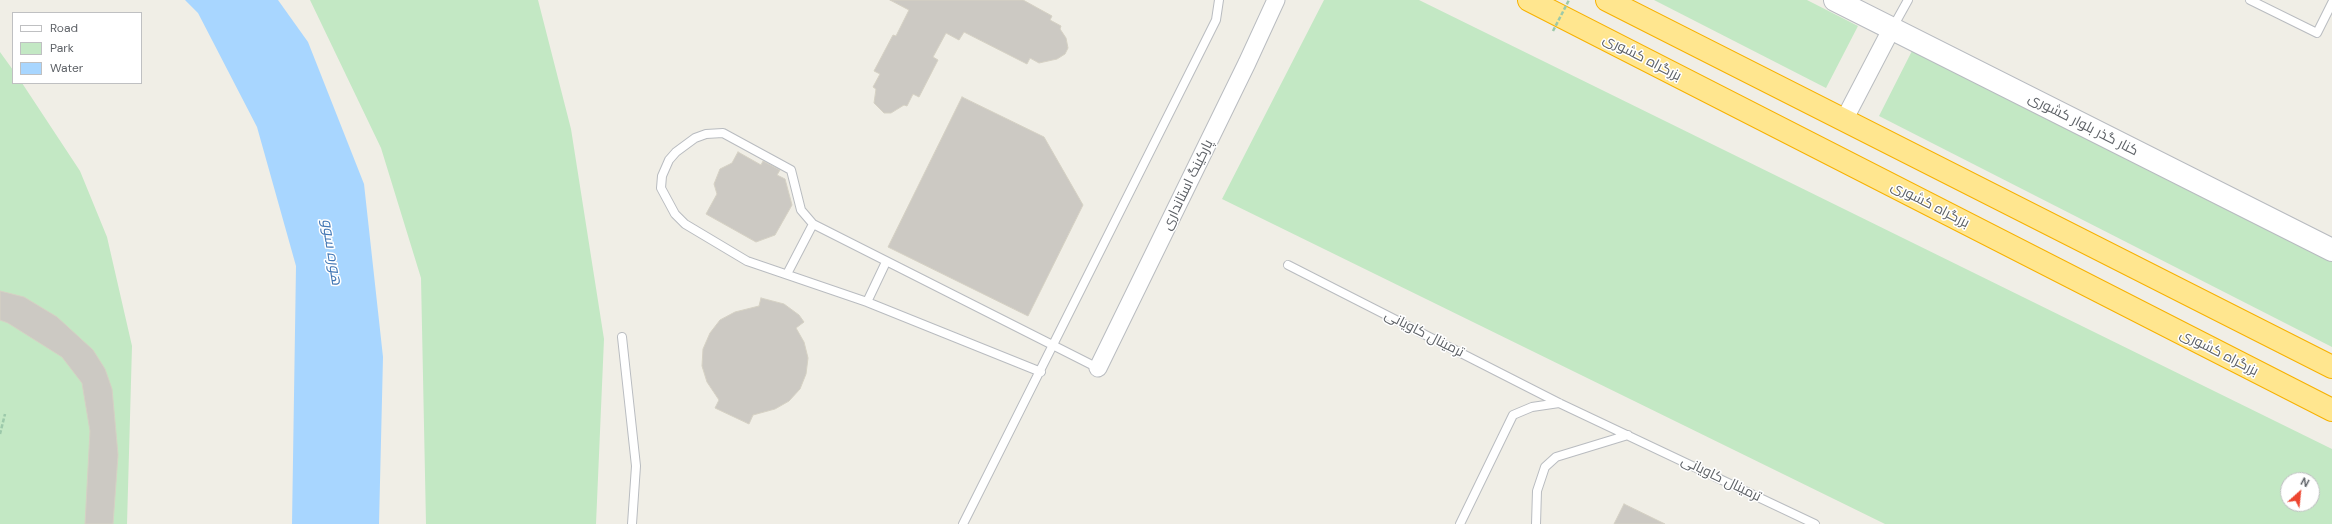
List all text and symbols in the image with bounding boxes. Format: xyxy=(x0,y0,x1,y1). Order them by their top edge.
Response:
legend xyxy=(12,12,142,84)
text: Road xyxy=(50,20,78,36)
street label: بزرگراه کشوری xyxy=(1600,31,1684,85)
text: Park xyxy=(50,40,74,56)
text: Water xyxy=(50,60,83,76)
street label: کنار گذر بلوار کشوری xyxy=(2025,90,2141,160)
street label: پارکینگ استانداری xyxy=(1159,137,1217,233)
street label: بزرگراه کشوری xyxy=(1888,178,1972,232)
water label: هوره سوو xyxy=(317,218,345,286)
street label: ترمینال کاویانی xyxy=(1382,307,1466,361)
street label: بزرگراه کشوری xyxy=(2177,326,2261,380)
street label: ترمینال کاویانی xyxy=(1678,452,1764,506)
north arrow xyxy=(2280,472,2320,512)
text: N xyxy=(2298,474,2312,490)

